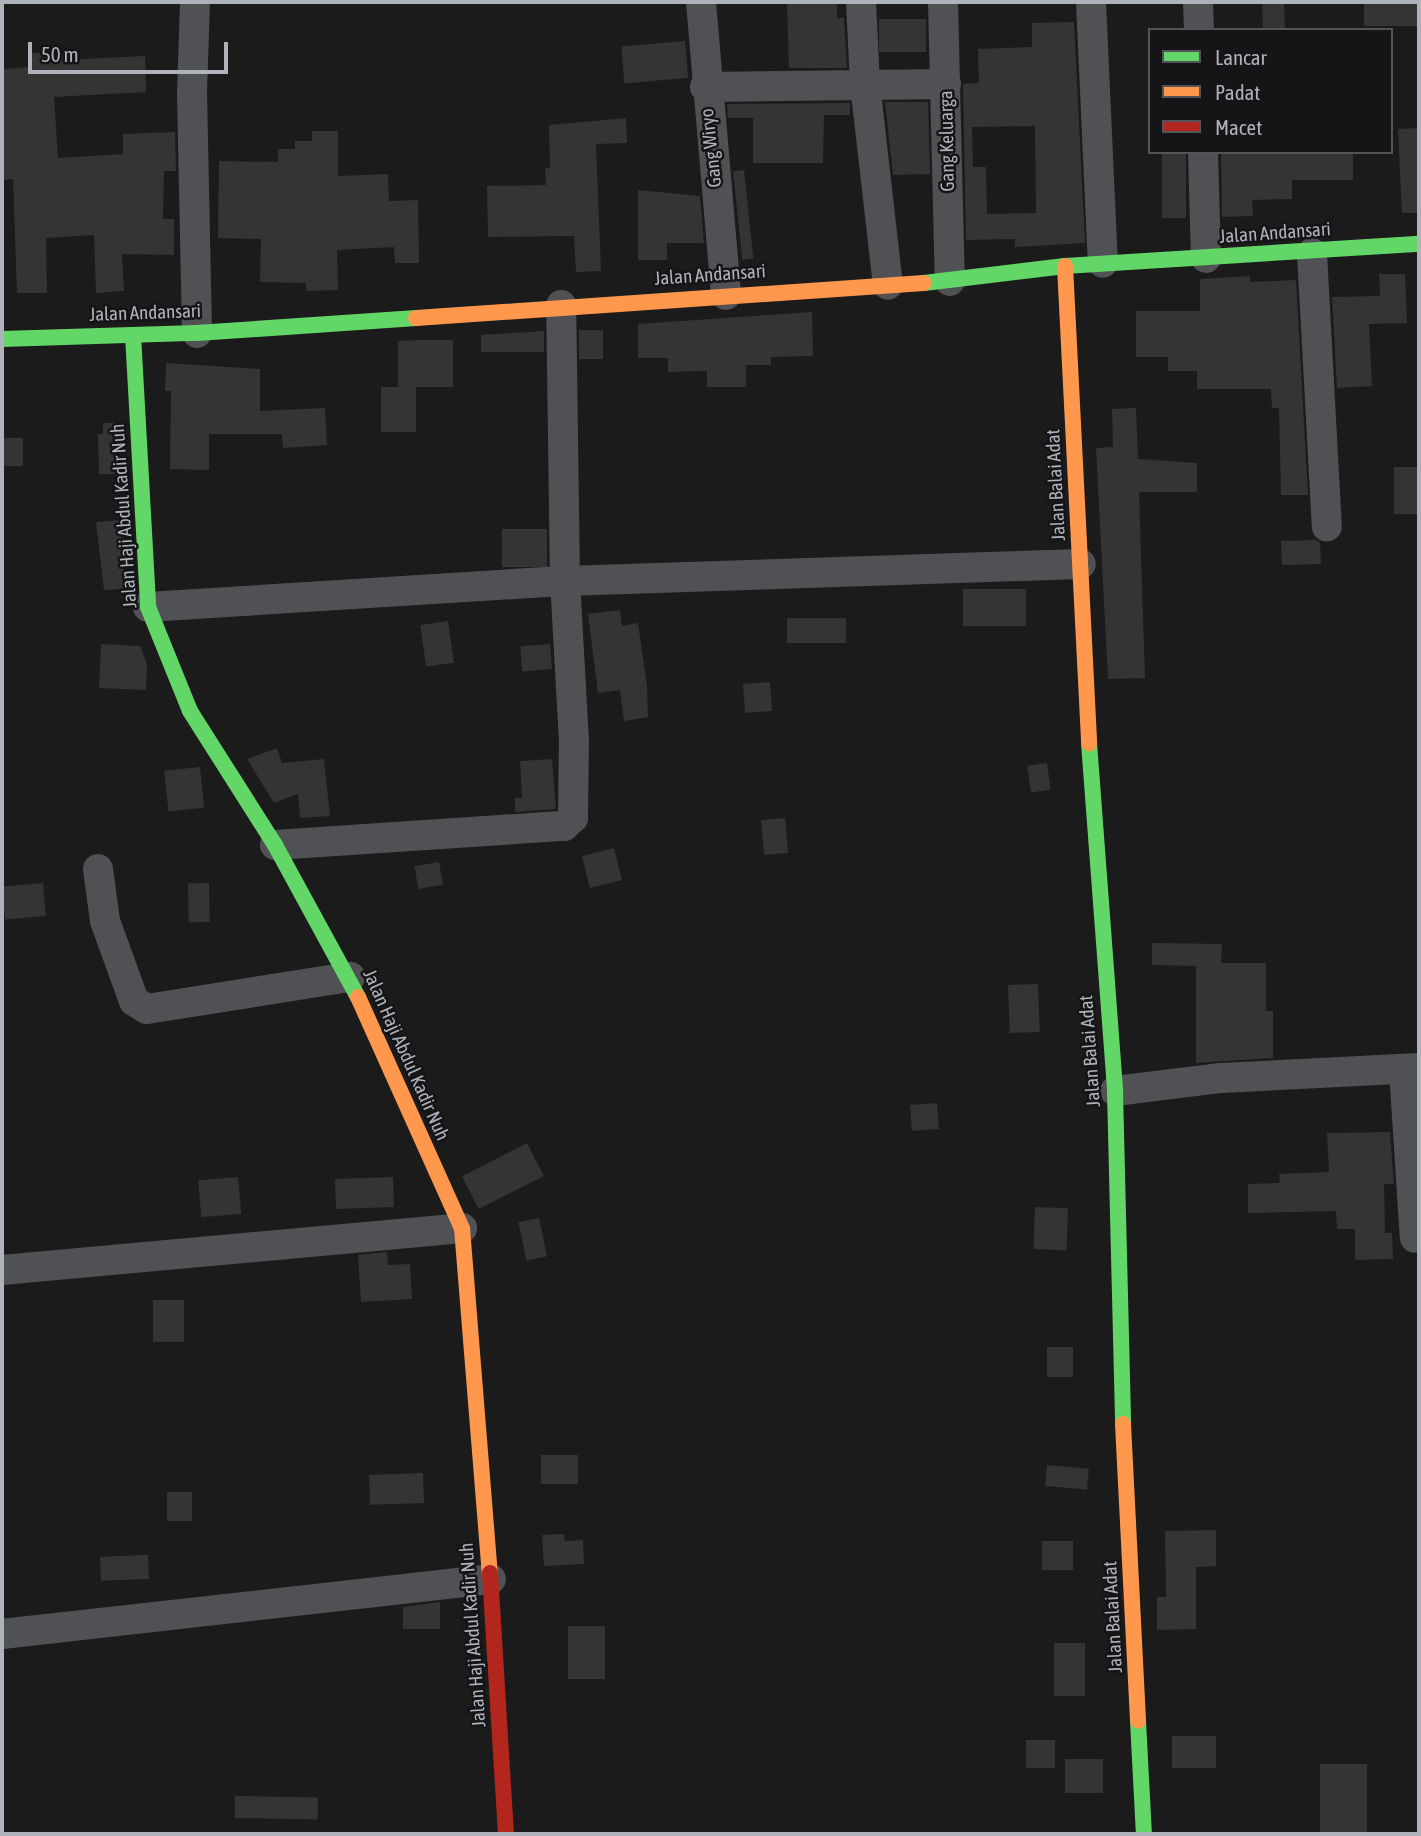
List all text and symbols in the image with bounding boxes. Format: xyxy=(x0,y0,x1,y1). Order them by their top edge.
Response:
scale bar xyxy=(32,28,231,72)
legend xyxy=(1148,28,1393,154)
text: 50 m xyxy=(41,42,79,66)
text: Lancar xyxy=(1215,45,1267,69)
text: Padat xyxy=(1215,80,1260,104)
street label: Gang Keluarga xyxy=(935,90,959,192)
street label: Gang Wiryo xyxy=(696,107,726,189)
text: Macet xyxy=(1215,115,1262,139)
street label: Jalan Andansari xyxy=(1218,218,1332,248)
street label: Jalan Andansari xyxy=(653,260,767,290)
street label: Jalan Andansari xyxy=(89,300,201,326)
street label: Jalan Haji Abdul Kadir Nuh xyxy=(106,423,142,609)
street label: Jalan Balai Adat xyxy=(1042,429,1070,541)
street label: Jalan Haji Abdul Kadir Nuh xyxy=(358,966,454,1144)
street label: Jalan Balai Adat xyxy=(1075,994,1105,1108)
street label: Jalan Haji Abdul Kadir Nuh xyxy=(455,1542,491,1728)
street label: Jalan Balai Adat xyxy=(1099,1561,1127,1673)

